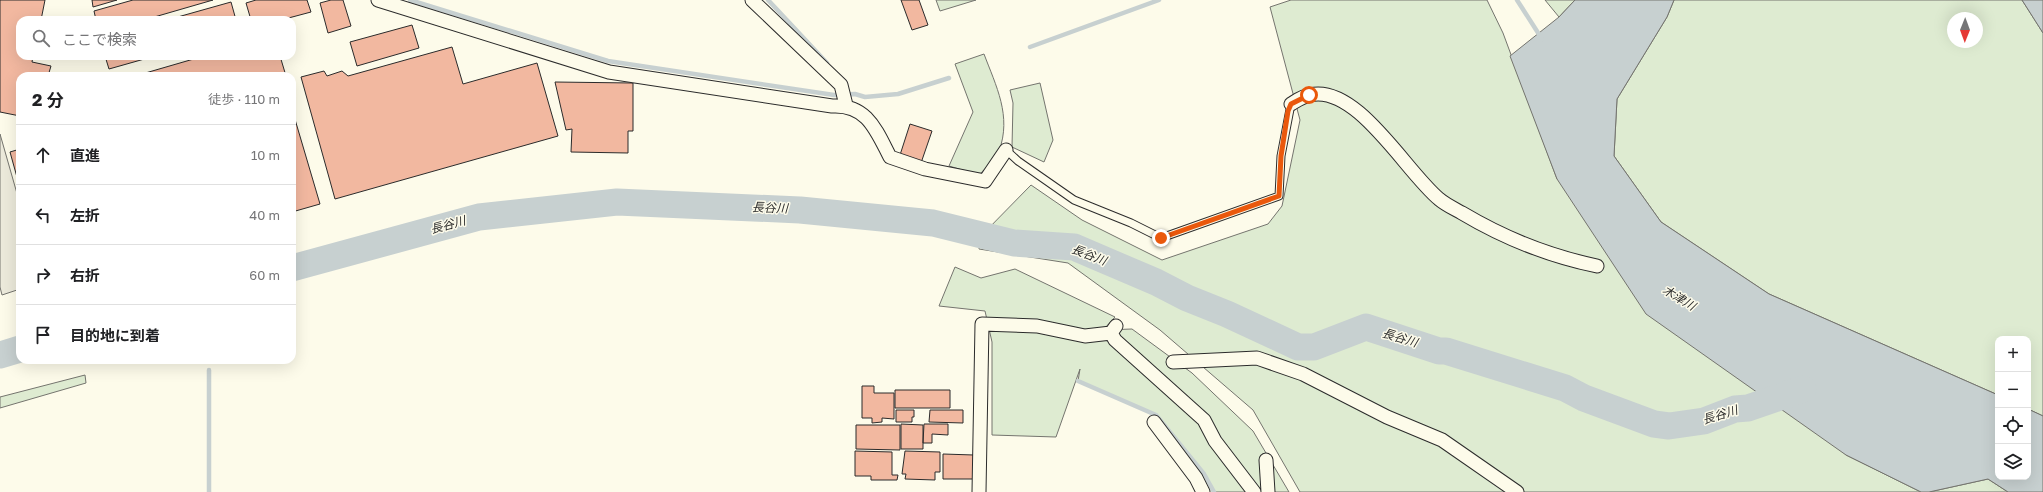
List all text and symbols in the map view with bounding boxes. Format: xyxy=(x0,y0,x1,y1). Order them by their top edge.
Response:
north arrow xyxy=(1947,12,1983,48)
search box xyxy=(16,16,296,60)
icon: search xyxy=(30,27,52,49)
text: ここで検索 xyxy=(62,30,137,48)
route start xyxy=(1300,86,1318,104)
text: 2 分 xyxy=(32,89,64,110)
text: 徒歩 · 110 m xyxy=(208,91,280,107)
icon: ahead xyxy=(32,144,54,166)
text: 直進 xyxy=(70,146,100,164)
text: 10 m xyxy=(251,147,280,163)
water label: 長谷川 xyxy=(752,199,790,216)
icon: left xyxy=(32,204,54,226)
text: 左折 xyxy=(70,206,100,224)
text: 40 m xyxy=(249,207,280,223)
water label: 長谷川 xyxy=(429,212,469,236)
route end xyxy=(1152,229,1170,247)
water label: 長谷川 xyxy=(1070,241,1111,269)
icon: right xyxy=(32,264,54,286)
text: 右折 xyxy=(70,266,100,284)
text: 60 m xyxy=(249,267,280,283)
water label: 木津川 xyxy=(1660,282,1700,314)
icon: arrive xyxy=(32,324,54,346)
water label: 長谷川 xyxy=(1381,325,1421,351)
text: 目的地に到着 xyxy=(70,326,160,344)
map controls xyxy=(1995,336,2031,480)
button: + xyxy=(1995,336,2031,372)
button: − xyxy=(1995,372,2031,408)
water label: 長谷川 xyxy=(1700,402,1741,427)
button: locate xyxy=(1995,408,2031,444)
button: layers xyxy=(1995,444,2031,480)

